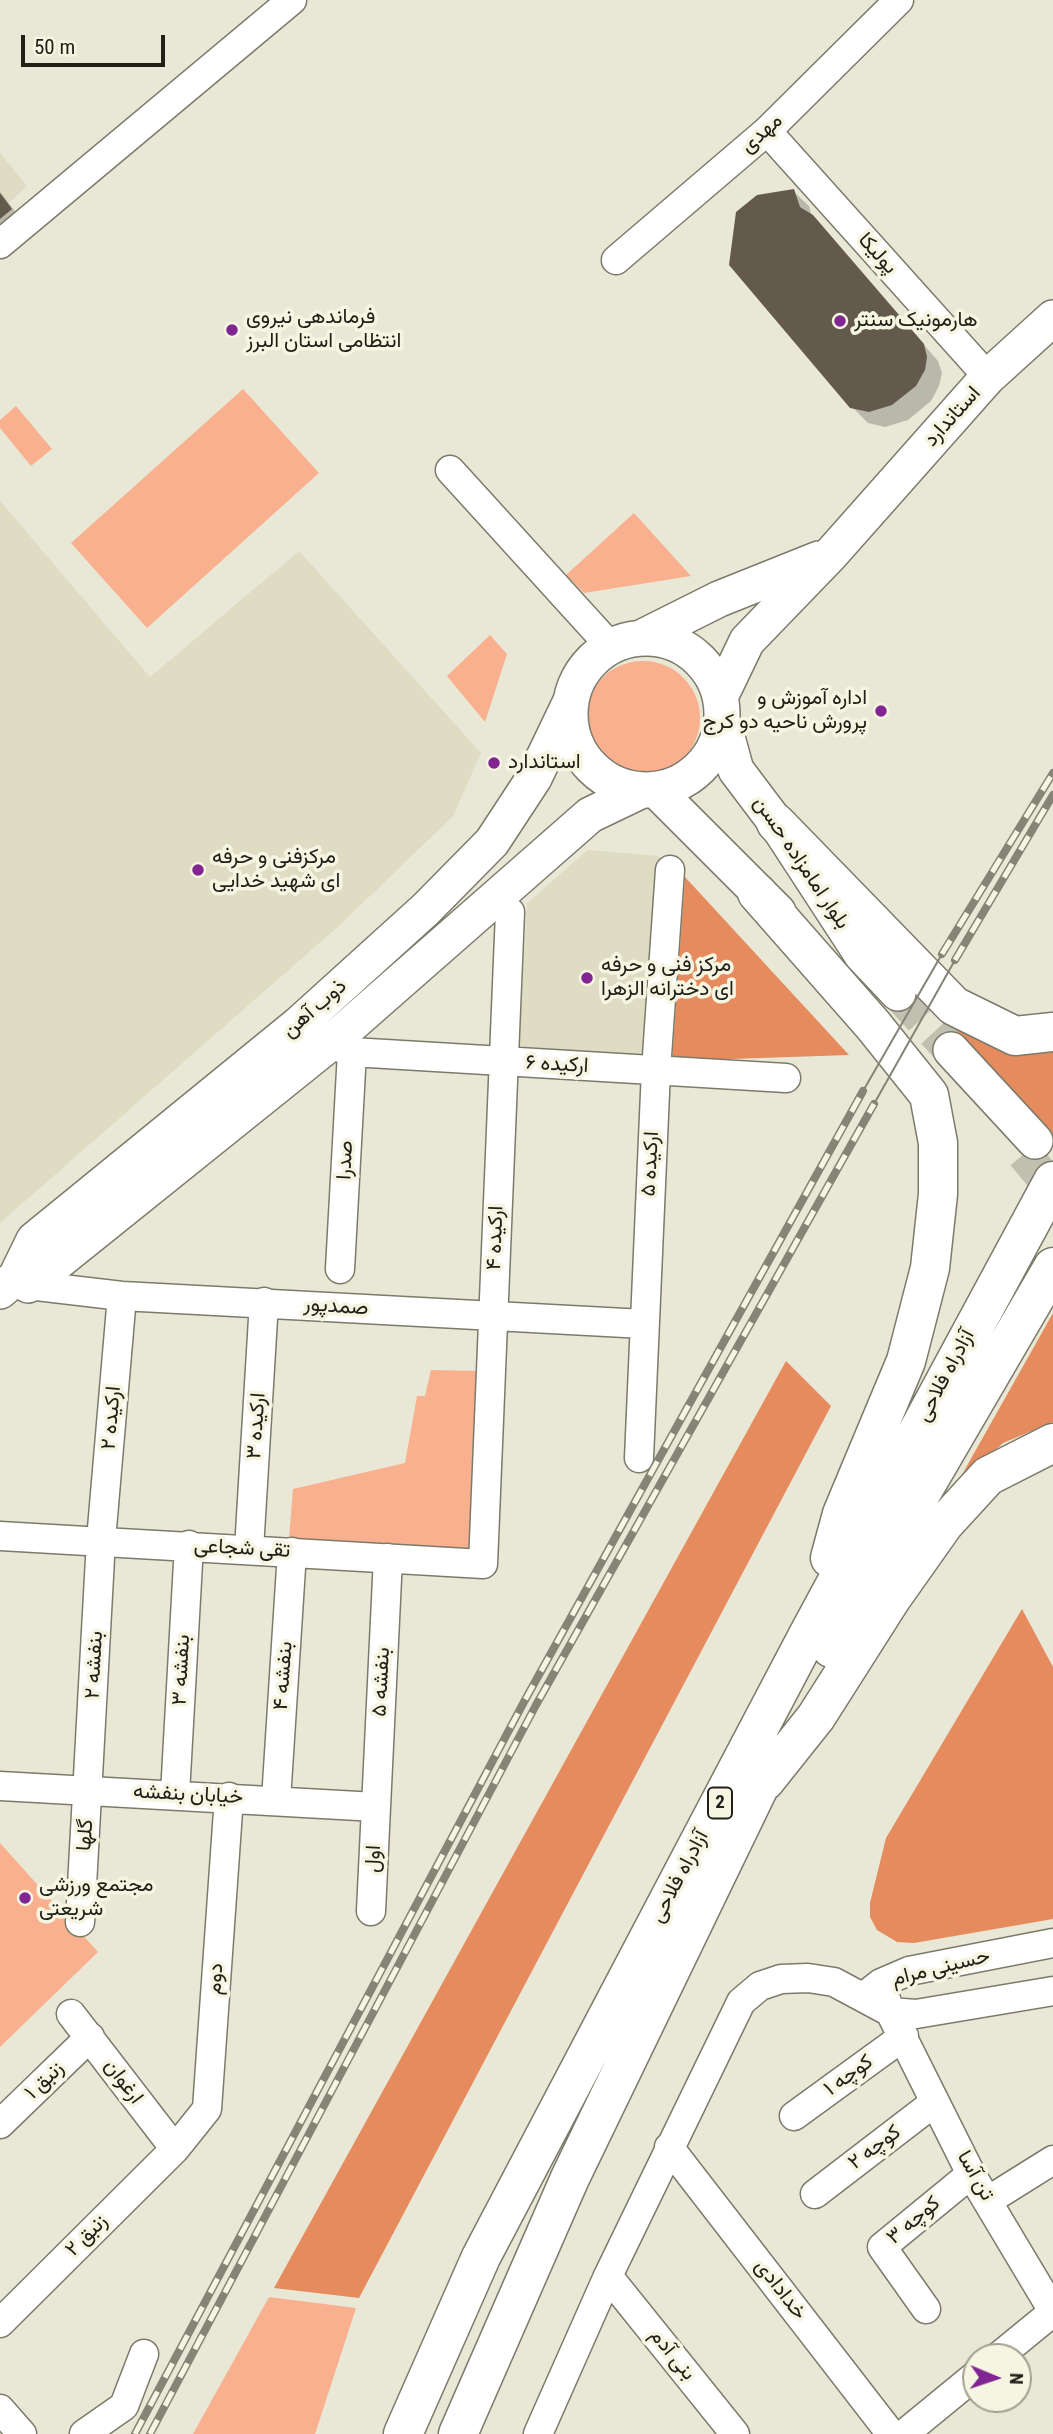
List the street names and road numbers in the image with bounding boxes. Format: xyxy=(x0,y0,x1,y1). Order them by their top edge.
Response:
street label: مهدی xyxy=(736,109,788,159)
street label: پولیکا xyxy=(852,228,902,280)
street label: استاندارد xyxy=(919,382,987,452)
street label: بلوار امامزاده حسن xyxy=(747,792,855,934)
street label: ذوب آهن xyxy=(278,974,352,1044)
street label: ارکیده ۶ xyxy=(525,1051,589,1079)
street label: ارکیده ۵ xyxy=(637,1131,665,1197)
street label: صدرا xyxy=(332,1140,360,1180)
street label: ارکیده ۴ xyxy=(482,1205,510,1271)
street label: صمدپور xyxy=(303,1292,369,1322)
street label: آزادراه فلاحی xyxy=(911,1326,981,1426)
street label: ارکیده ۲ xyxy=(97,1385,127,1451)
street label: ارکیده ۳ xyxy=(242,1392,272,1460)
street label: تقی شجاعی xyxy=(193,1534,291,1564)
street label: بنفشه ۲ xyxy=(81,1630,109,1700)
street label: بنفشه ۳ xyxy=(168,1634,196,1706)
street label: بنفشه ۴ xyxy=(269,1641,299,1711)
street label: بنفشه ۵ xyxy=(368,1647,396,1717)
street label: خیابان بنفشه xyxy=(132,1780,244,1810)
road number: 2 xyxy=(708,1787,732,1818)
street label: گلها xyxy=(72,1818,100,1852)
street label: آزادراه فلاحی xyxy=(645,1827,715,1927)
street label: اول xyxy=(361,1845,387,1873)
street label: حسینی مرام xyxy=(889,1944,993,1992)
street label: دوم xyxy=(202,1962,230,1996)
street label: کوچه ۱ xyxy=(820,2050,878,2102)
street label: ارغوان xyxy=(98,2055,148,2109)
street label: زنبق ۱ xyxy=(20,2056,70,2106)
street label: کوچه ۲ xyxy=(844,2120,906,2176)
street label: تن آسا xyxy=(951,2147,999,2205)
street label: کوچه ۳ xyxy=(882,2191,946,2251)
street label: زنبق ۲ xyxy=(61,2210,113,2262)
street label: خدادادی xyxy=(749,2255,811,2325)
street label: بنی آدم xyxy=(644,2324,700,2386)

